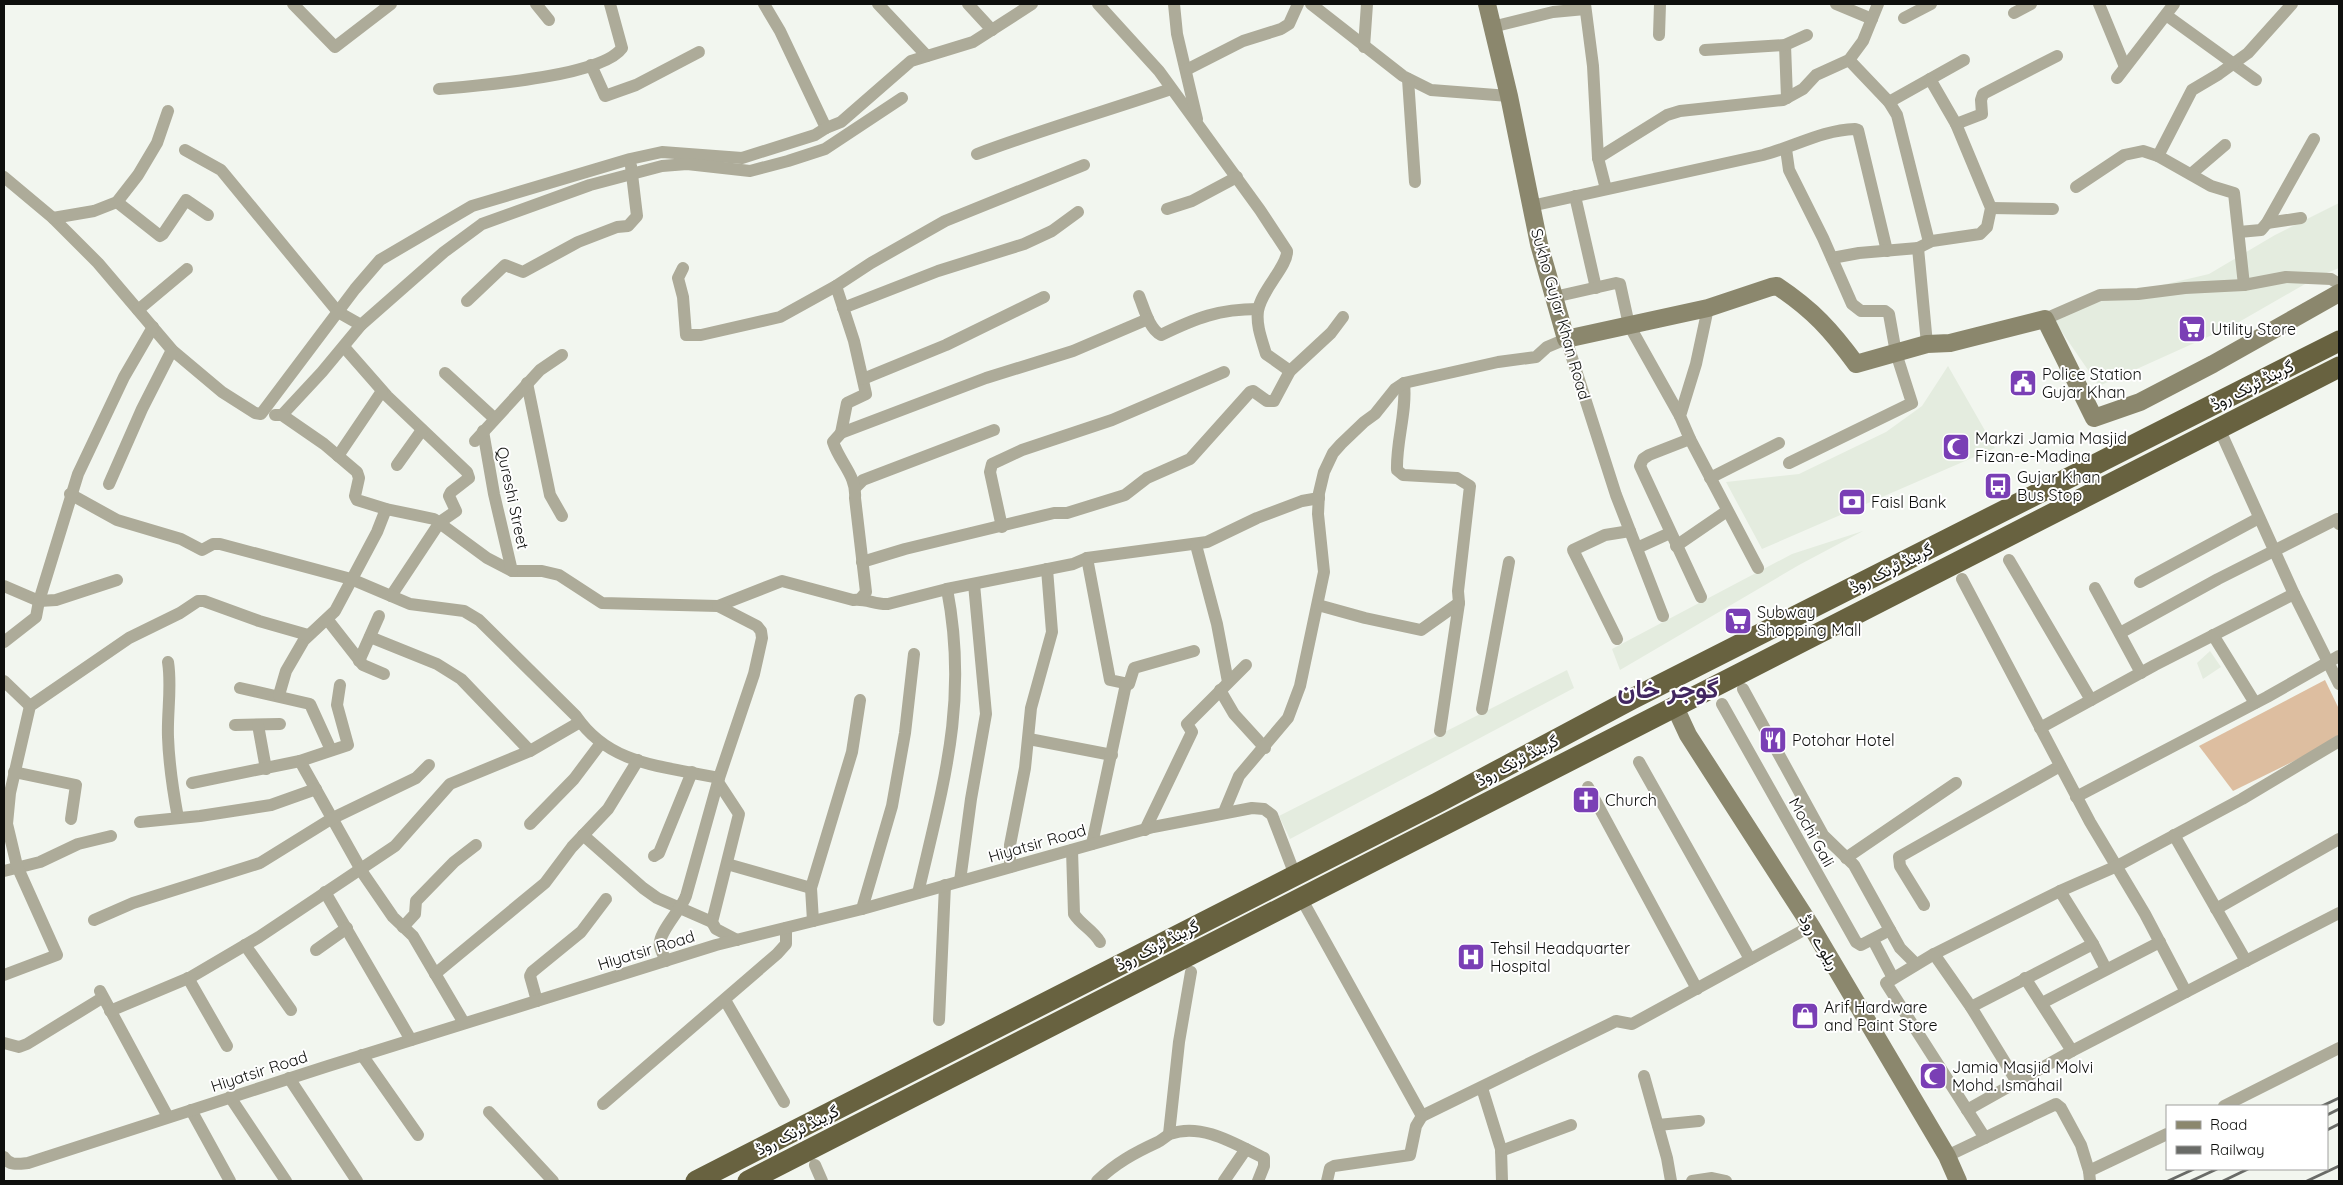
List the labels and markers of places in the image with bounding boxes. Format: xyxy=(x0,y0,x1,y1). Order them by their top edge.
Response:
supermarket icon: Utility Store xyxy=(2177,314,2207,344)
place label: Utility Store xyxy=(2211,319,2296,339)
place label: Police Station Gujar Khan xyxy=(2042,364,2142,402)
public building icon: Police Station Gujar Khan xyxy=(2008,368,2038,398)
place label: Markzi Jamia Masjid Fizan-e-Madina xyxy=(1975,428,2127,466)
mosque icon: Markzi Jamia Masjid Fizan-e-Madina xyxy=(1941,432,1971,462)
place label: Gujar Khan Bus Stop xyxy=(2017,467,2101,505)
bus stop icon: Gujar Khan Bus Stop xyxy=(1983,471,2013,501)
bank icon: Faisl Bank xyxy=(1837,487,1867,517)
place label: Faisl Bank xyxy=(1871,492,1946,512)
place label: Subway Shopping Mall xyxy=(1757,602,1861,640)
supermarket icon: Subway Shopping Mall xyxy=(1723,606,1753,636)
restaurant icon: Potohar Hotel xyxy=(1758,725,1788,755)
place label: Potohar Hotel xyxy=(1792,730,1895,750)
church icon: Church xyxy=(1571,785,1601,815)
place label: Church xyxy=(1605,790,1657,810)
place label: Tehsil Headquarter Hospital xyxy=(1490,938,1630,976)
hospital icon: Tehsil Headquarter Hospital xyxy=(1456,942,1486,972)
place label: Arif Hardware and Paint Store xyxy=(1824,997,1937,1035)
shop icon: Arif Hardware and Paint Store xyxy=(1790,1001,1820,1031)
place label: Jamia Masjid Molvi Mohd. Ismahail xyxy=(1952,1057,2093,1095)
mosque icon: Jamia Masjid Molvi Mohd. Ismahail xyxy=(1918,1061,1948,1091)

